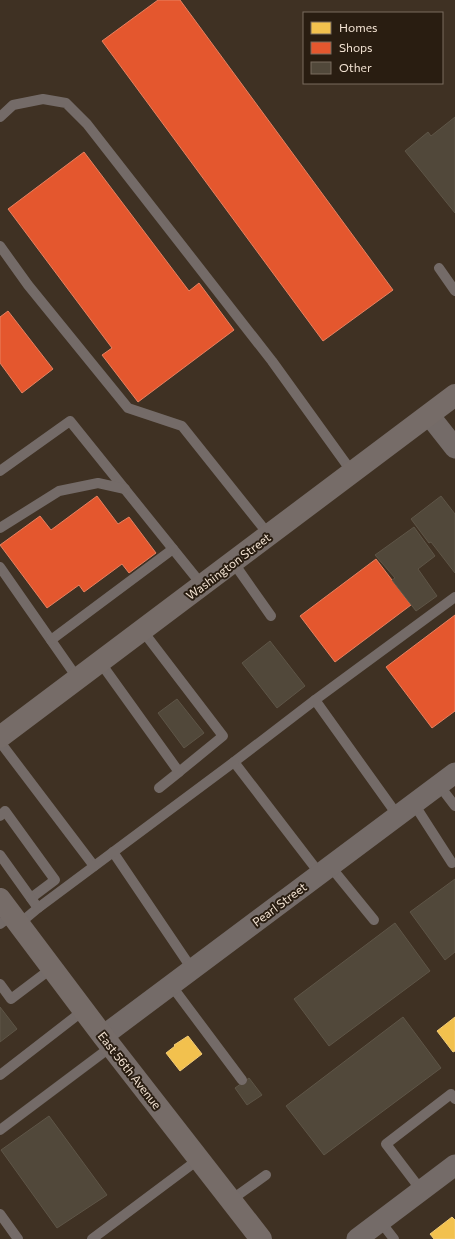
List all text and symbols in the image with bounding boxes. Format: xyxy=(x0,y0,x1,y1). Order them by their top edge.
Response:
legend xyxy=(303,12,443,84)
text: Homes xyxy=(339,20,377,34)
text: Shops xyxy=(339,40,373,54)
text: Other xyxy=(339,60,372,74)
street label: Washington Street xyxy=(183,530,273,602)
street label: Pearl Street xyxy=(249,879,309,929)
street label: East 56th Avenue xyxy=(95,1029,165,1111)

